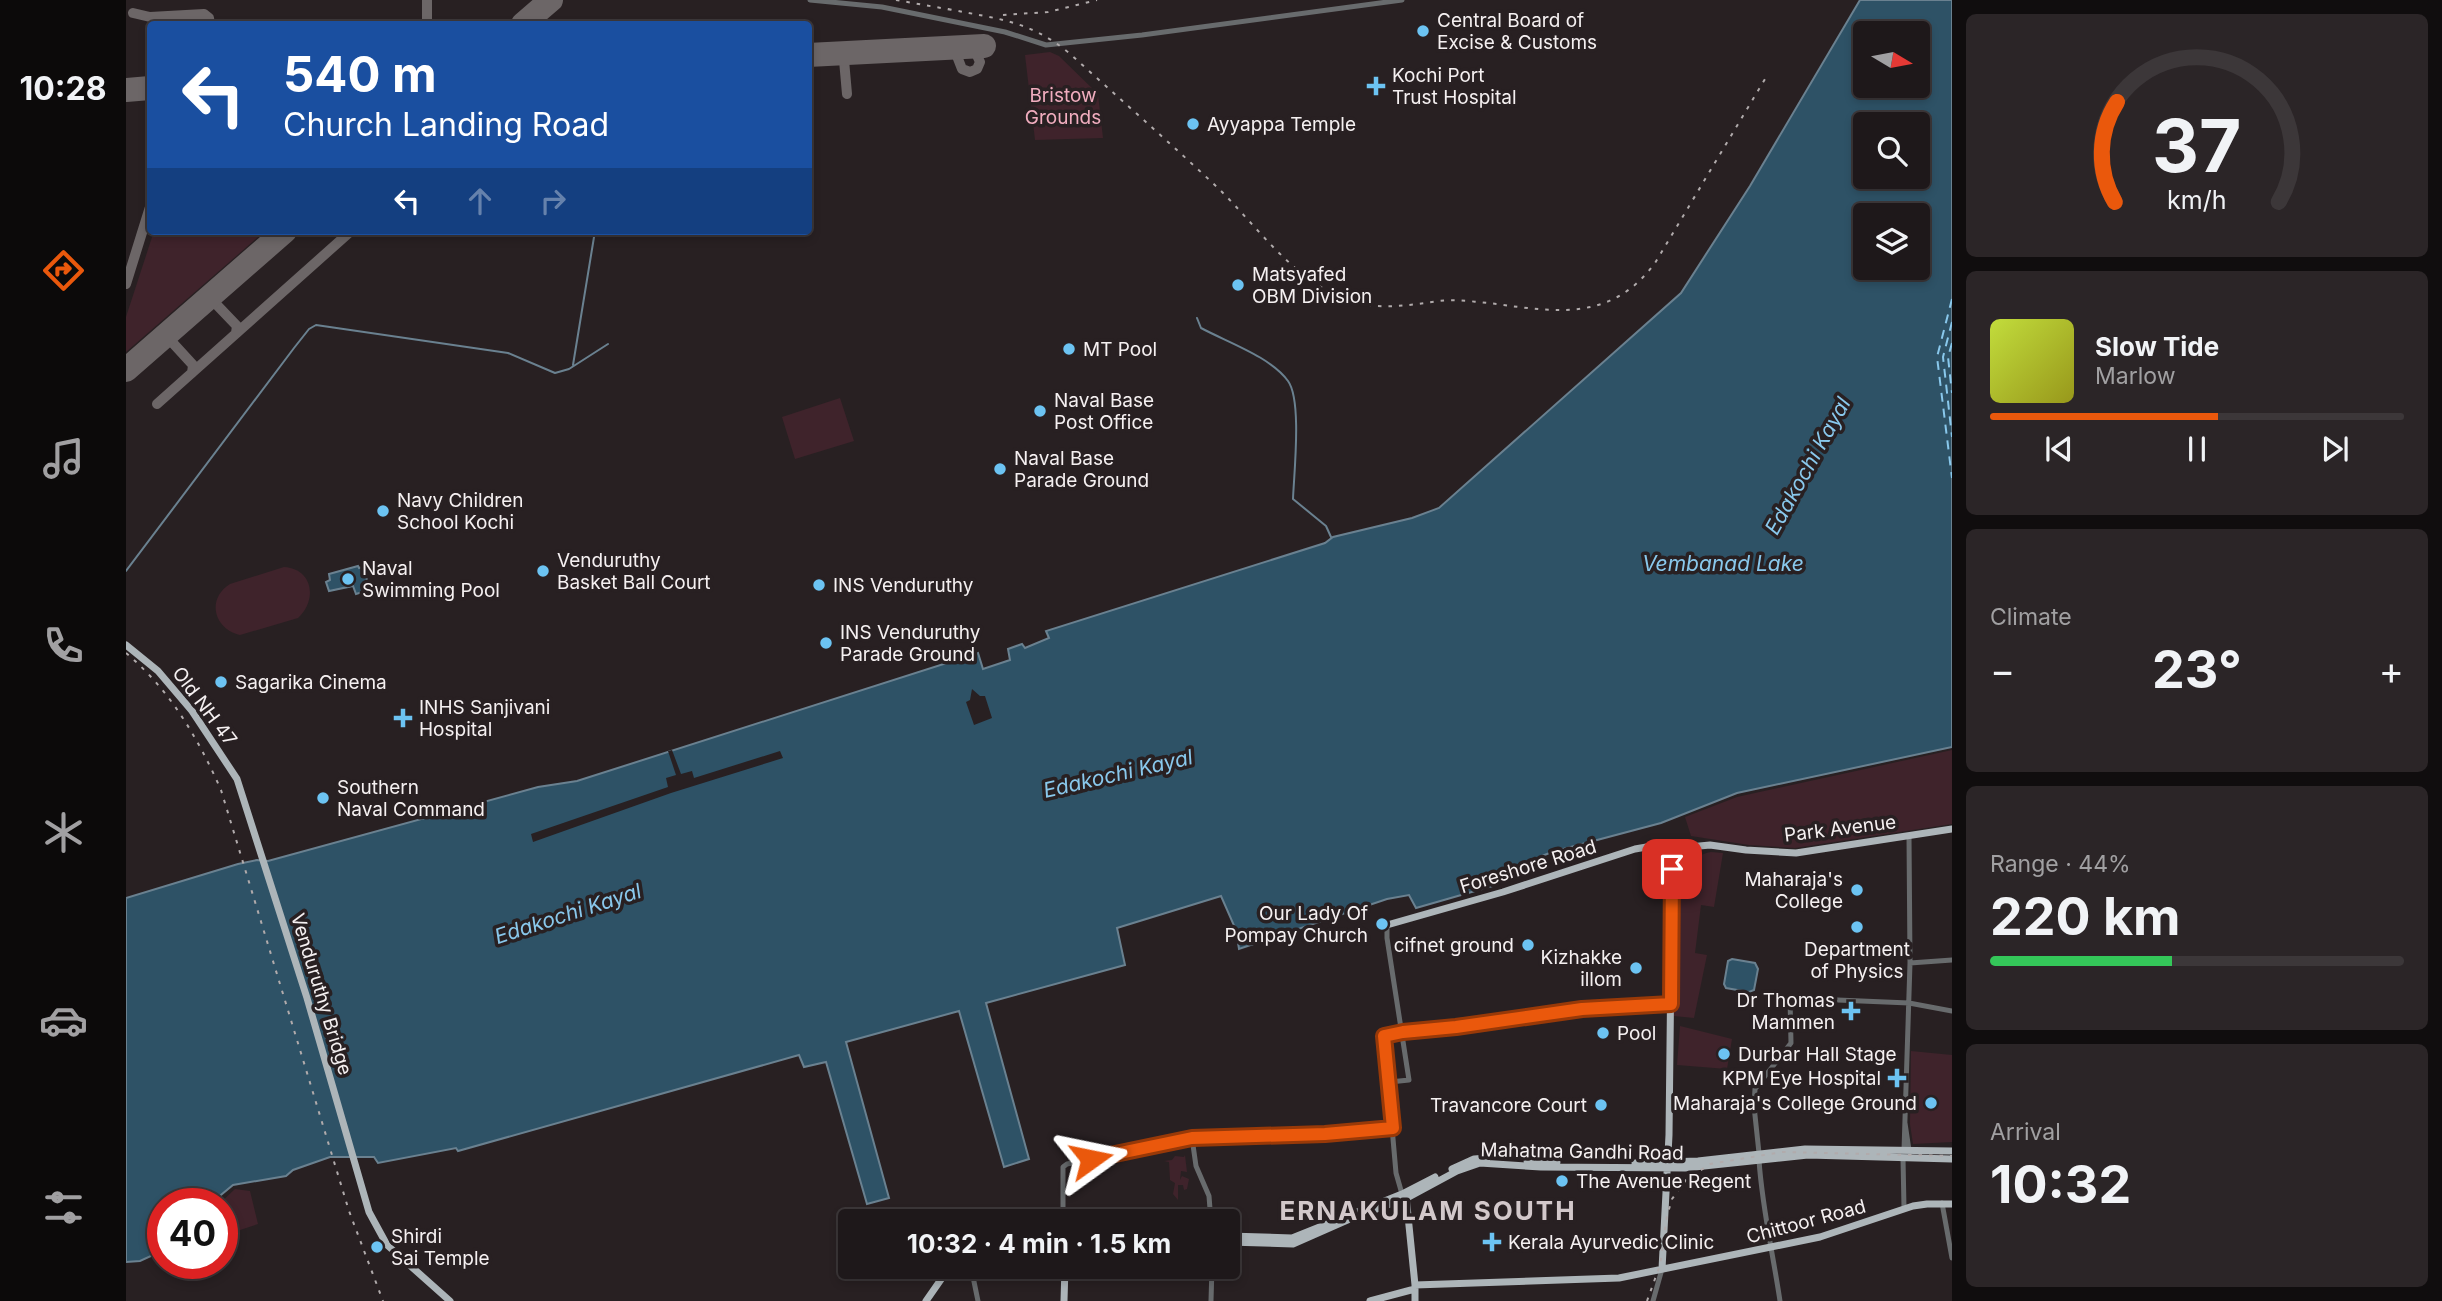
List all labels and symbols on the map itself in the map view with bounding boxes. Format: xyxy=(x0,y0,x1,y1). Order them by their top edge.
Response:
place label: Central Board of Excise & Customs xyxy=(1437,9,1597,54)
north arrow xyxy=(1853,21,1930,98)
marker: Central Board of Excise & Customs xyxy=(1415,23,1431,39)
place label: Kochi Port Trust Hospital xyxy=(1392,64,1517,109)
marker: Kochi Port Trust Hospital xyxy=(1366,76,1386,96)
park label: Bristow Grounds xyxy=(1025,84,1101,129)
place label: Ayyappa Temple xyxy=(1207,113,1356,136)
marker: Ayyappa Temple xyxy=(1185,116,1201,132)
place label: Matsyafed OBM Division xyxy=(1252,263,1372,308)
marker: Matsyafed OBM Division xyxy=(1230,277,1246,293)
place label: MT Pool xyxy=(1083,338,1157,361)
marker: MT Pool xyxy=(1061,341,1077,357)
place label: Naval Base Post Office xyxy=(1054,389,1154,434)
water label: Edakochi Kayal xyxy=(1760,392,1856,539)
marker: Naval Base Post Office xyxy=(1032,403,1048,419)
place label: Naval Base Parade Ground xyxy=(1014,447,1149,492)
marker: Naval Base Parade Ground xyxy=(992,461,1008,477)
place label: Navy Children School Kochi xyxy=(397,489,524,534)
marker: Navy Children School Kochi xyxy=(375,503,391,519)
place label: Venduruthy Basket Ball Court xyxy=(557,549,711,594)
water label: Vembanad Lake xyxy=(1642,551,1804,576)
place label: Naval Swimming Pool xyxy=(362,557,500,602)
marker: Venduruthy Basket Ball Court xyxy=(535,563,551,579)
marker: Naval Swimming Pool xyxy=(340,571,356,587)
place label: INS Venduruthy xyxy=(833,574,974,597)
marker: INS Venduruthy xyxy=(811,577,827,593)
place label: INS Venduruthy Parade Ground xyxy=(840,621,981,666)
marker: INS Venduruthy Parade Ground xyxy=(818,635,834,651)
street label: Old NH 47 xyxy=(167,662,242,750)
place label: Sagarika Cinema xyxy=(235,671,387,694)
marker: Sagarika Cinema xyxy=(213,674,229,690)
place label: INHS Sanjivani Hospital xyxy=(419,696,550,741)
marker: INHS Sanjivani Hospital xyxy=(393,708,413,728)
water label: Edakochi Kayal xyxy=(1041,744,1196,803)
place label: Southern Naval Command xyxy=(337,776,485,821)
marker: Southern Naval Command xyxy=(315,790,331,806)
street label: Park Avenue xyxy=(1783,810,1897,847)
street label: Foreshore Road xyxy=(1457,835,1599,898)
pin xyxy=(1642,839,1702,899)
place label: Maharaja's College xyxy=(1744,868,1843,913)
water label: Edakochi Kayal xyxy=(491,878,645,949)
marker: Maharaja's College xyxy=(1849,882,1865,898)
place label: Our Lady Of Pompay Church xyxy=(1224,902,1368,947)
street label: Venduruthy Bridge xyxy=(286,911,357,1078)
marker: Our Lady Of Pompay Church xyxy=(1374,916,1390,932)
marker: Department of Physics xyxy=(1849,919,1865,935)
place label: cifnet ground xyxy=(1394,934,1514,957)
marker: cifnet ground xyxy=(1520,937,1536,953)
place label: Department of Physics xyxy=(1804,938,1910,983)
place label: Kizhakke illom xyxy=(1540,946,1622,991)
marker: Kizhakke illom xyxy=(1628,960,1644,976)
place label: Dr Thomas Mammen xyxy=(1737,989,1835,1034)
marker: Dr Thomas Mammen xyxy=(1841,1001,1861,1021)
place label: Pool xyxy=(1617,1022,1656,1045)
marker: Pool xyxy=(1595,1025,1611,1041)
place label: Durbar Hall Stage xyxy=(1738,1043,1897,1066)
marker: Durbar Hall Stage xyxy=(1716,1046,1732,1062)
place label: KPM Eye Hospital xyxy=(1722,1067,1881,1090)
marker: KPM Eye Hospital xyxy=(1887,1068,1907,1088)
place label: Maharaja's College Ground xyxy=(1673,1092,1917,1115)
place label: Travancore Court xyxy=(1430,1094,1587,1117)
marker: Maharaja's College Ground xyxy=(1923,1095,1939,1111)
marker: Travancore Court xyxy=(1593,1097,1609,1113)
position arrow xyxy=(1054,1122,1128,1196)
street label: Mahatma Gandhi Road xyxy=(1480,1138,1684,1165)
place label: The Avenue Regent xyxy=(1576,1170,1751,1193)
marker: The Avenue Regent xyxy=(1554,1173,1570,1189)
speed limit sign: 40 xyxy=(147,1188,238,1279)
district label: ERNAKULAM SOUTH xyxy=(1279,1195,1577,1226)
street label: Chittoor Road xyxy=(1744,1195,1868,1248)
place label: Shirdi Sai Temple xyxy=(391,1225,490,1270)
place label: Kerala Ayurvedic Clinic xyxy=(1508,1231,1714,1254)
marker: Kerala Ayurvedic Clinic xyxy=(1482,1232,1502,1252)
marker: Shirdi Sai Temple xyxy=(369,1239,385,1255)

